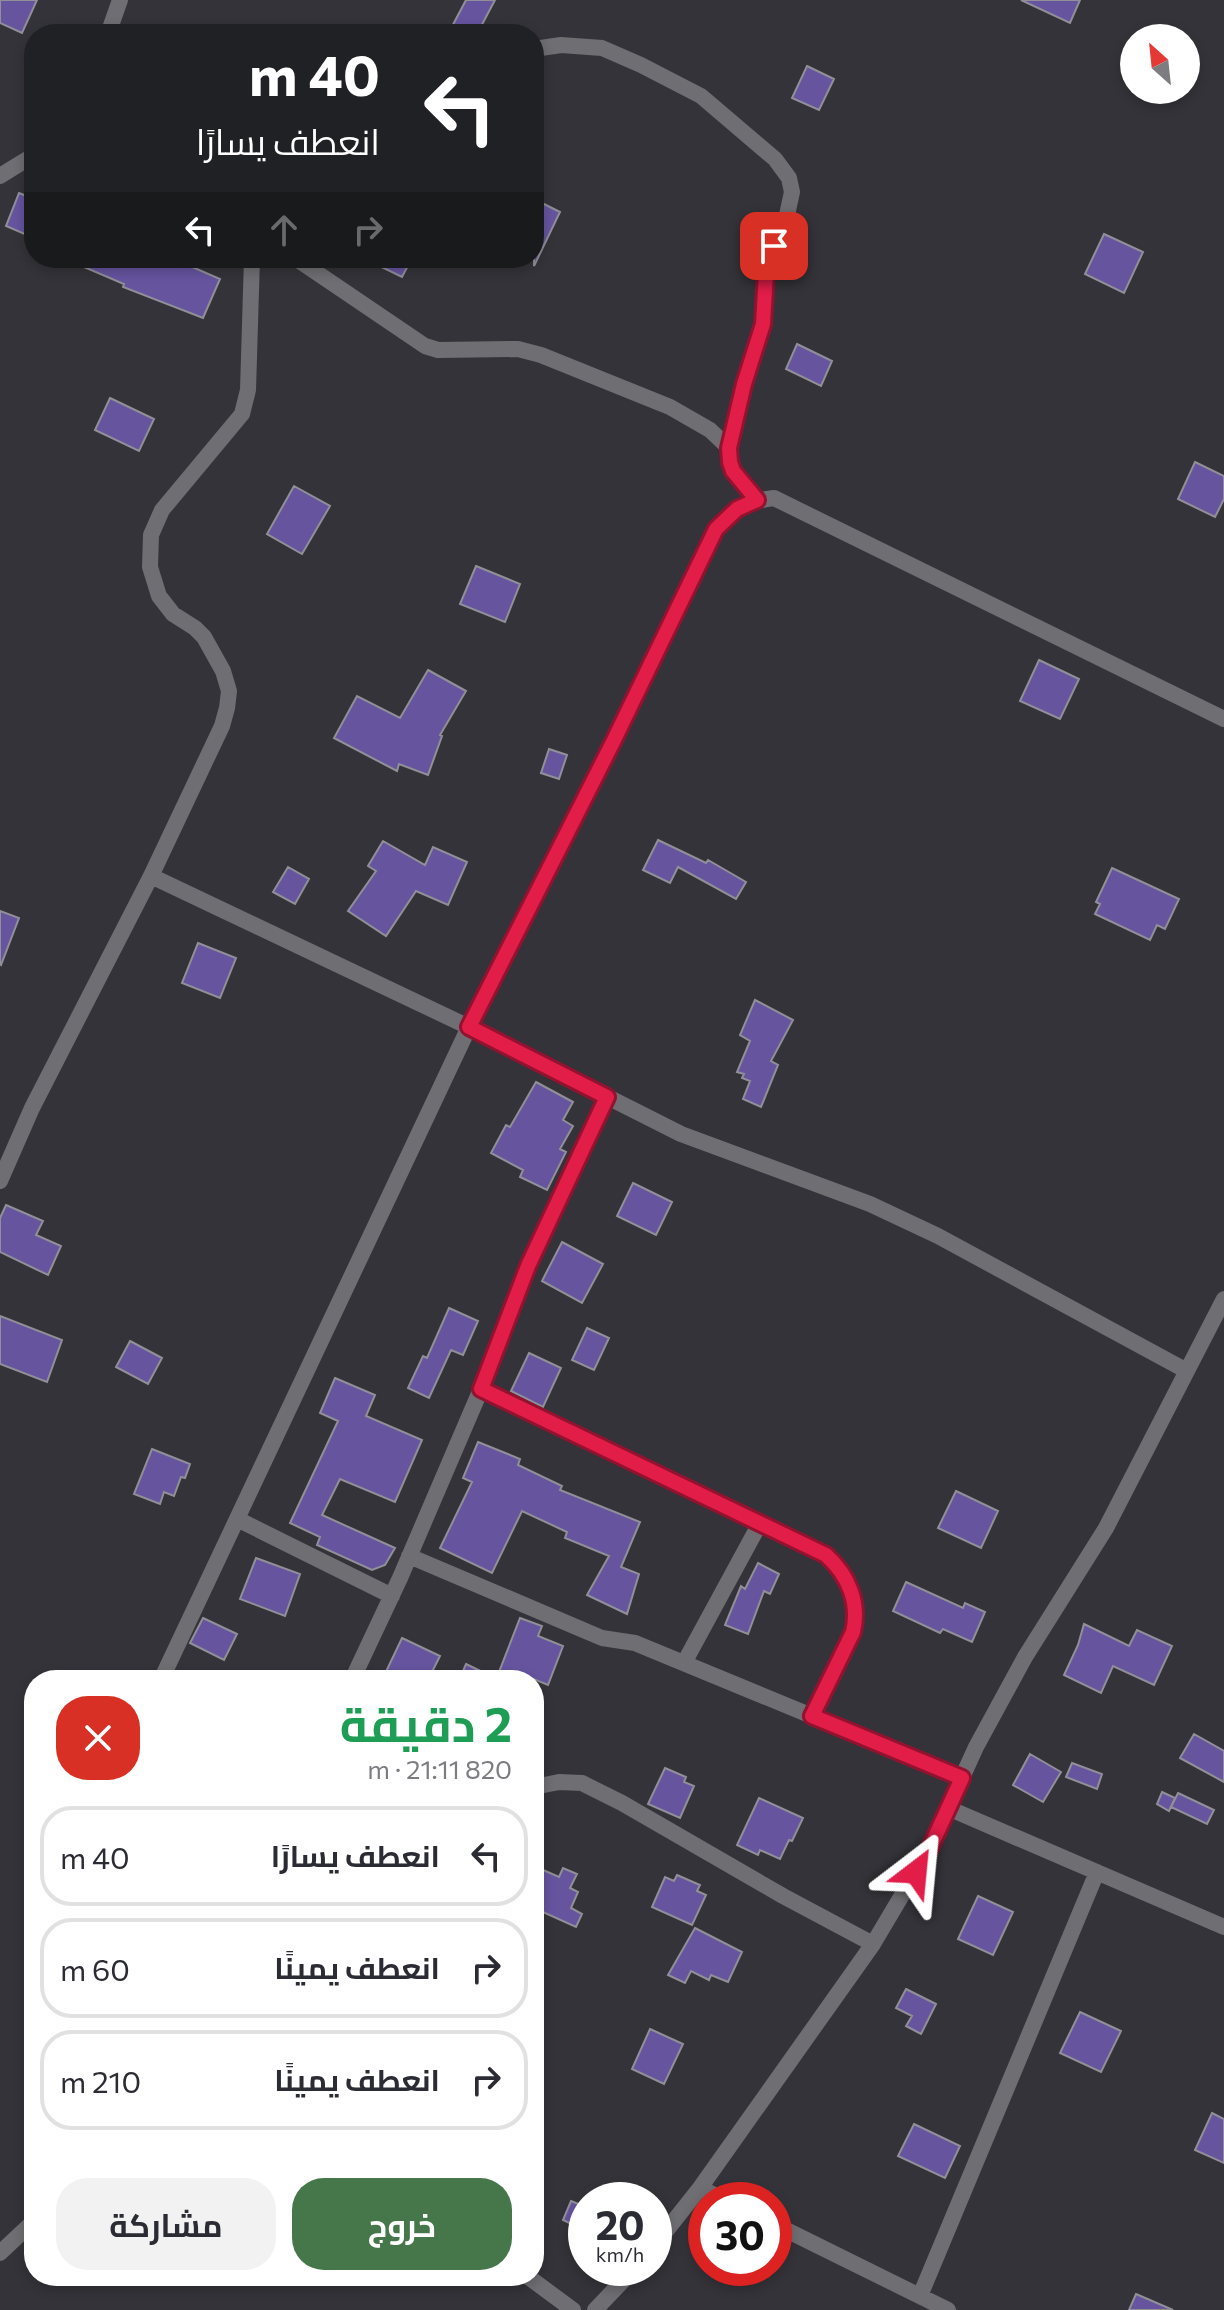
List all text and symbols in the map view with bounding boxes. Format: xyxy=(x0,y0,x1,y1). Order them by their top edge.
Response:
north arrow xyxy=(1120,24,1200,104)
map controls xyxy=(1120,24,1200,104)
text: 40 m xyxy=(249,39,380,108)
icon: left xyxy=(408,56,512,160)
text: انعطف يسارًا xyxy=(196,118,380,162)
icon: left xyxy=(178,208,222,252)
icon: ahead xyxy=(262,208,306,252)
icon: right xyxy=(346,208,390,252)
pin xyxy=(740,212,808,280)
icon: arrive xyxy=(752,224,796,268)
text: 2 دقيقة xyxy=(340,1693,512,1752)
button: close xyxy=(56,1696,140,1780)
text: 820 m · 21:11 xyxy=(367,1753,512,1784)
position arrow xyxy=(874,1830,958,1914)
icon: left xyxy=(464,1834,508,1878)
text: انعطف يسارًا xyxy=(271,1836,440,1873)
text: 40 m xyxy=(60,1838,130,1875)
icon: right xyxy=(464,1946,508,1990)
text: انعطف يمينًا xyxy=(274,1948,440,1985)
text: 60 m xyxy=(60,1950,130,1987)
icon: right xyxy=(464,2058,508,2102)
text: انعطف يمينًا xyxy=(274,2060,440,2097)
text: 210 m xyxy=(60,2062,141,2099)
button: مشاركة xyxy=(56,2178,276,2270)
button: خروج xyxy=(292,2178,512,2270)
speed limit sign: 30 xyxy=(688,2182,792,2286)
text: 20 xyxy=(595,2199,645,2248)
text: km/h xyxy=(596,2242,644,2266)

